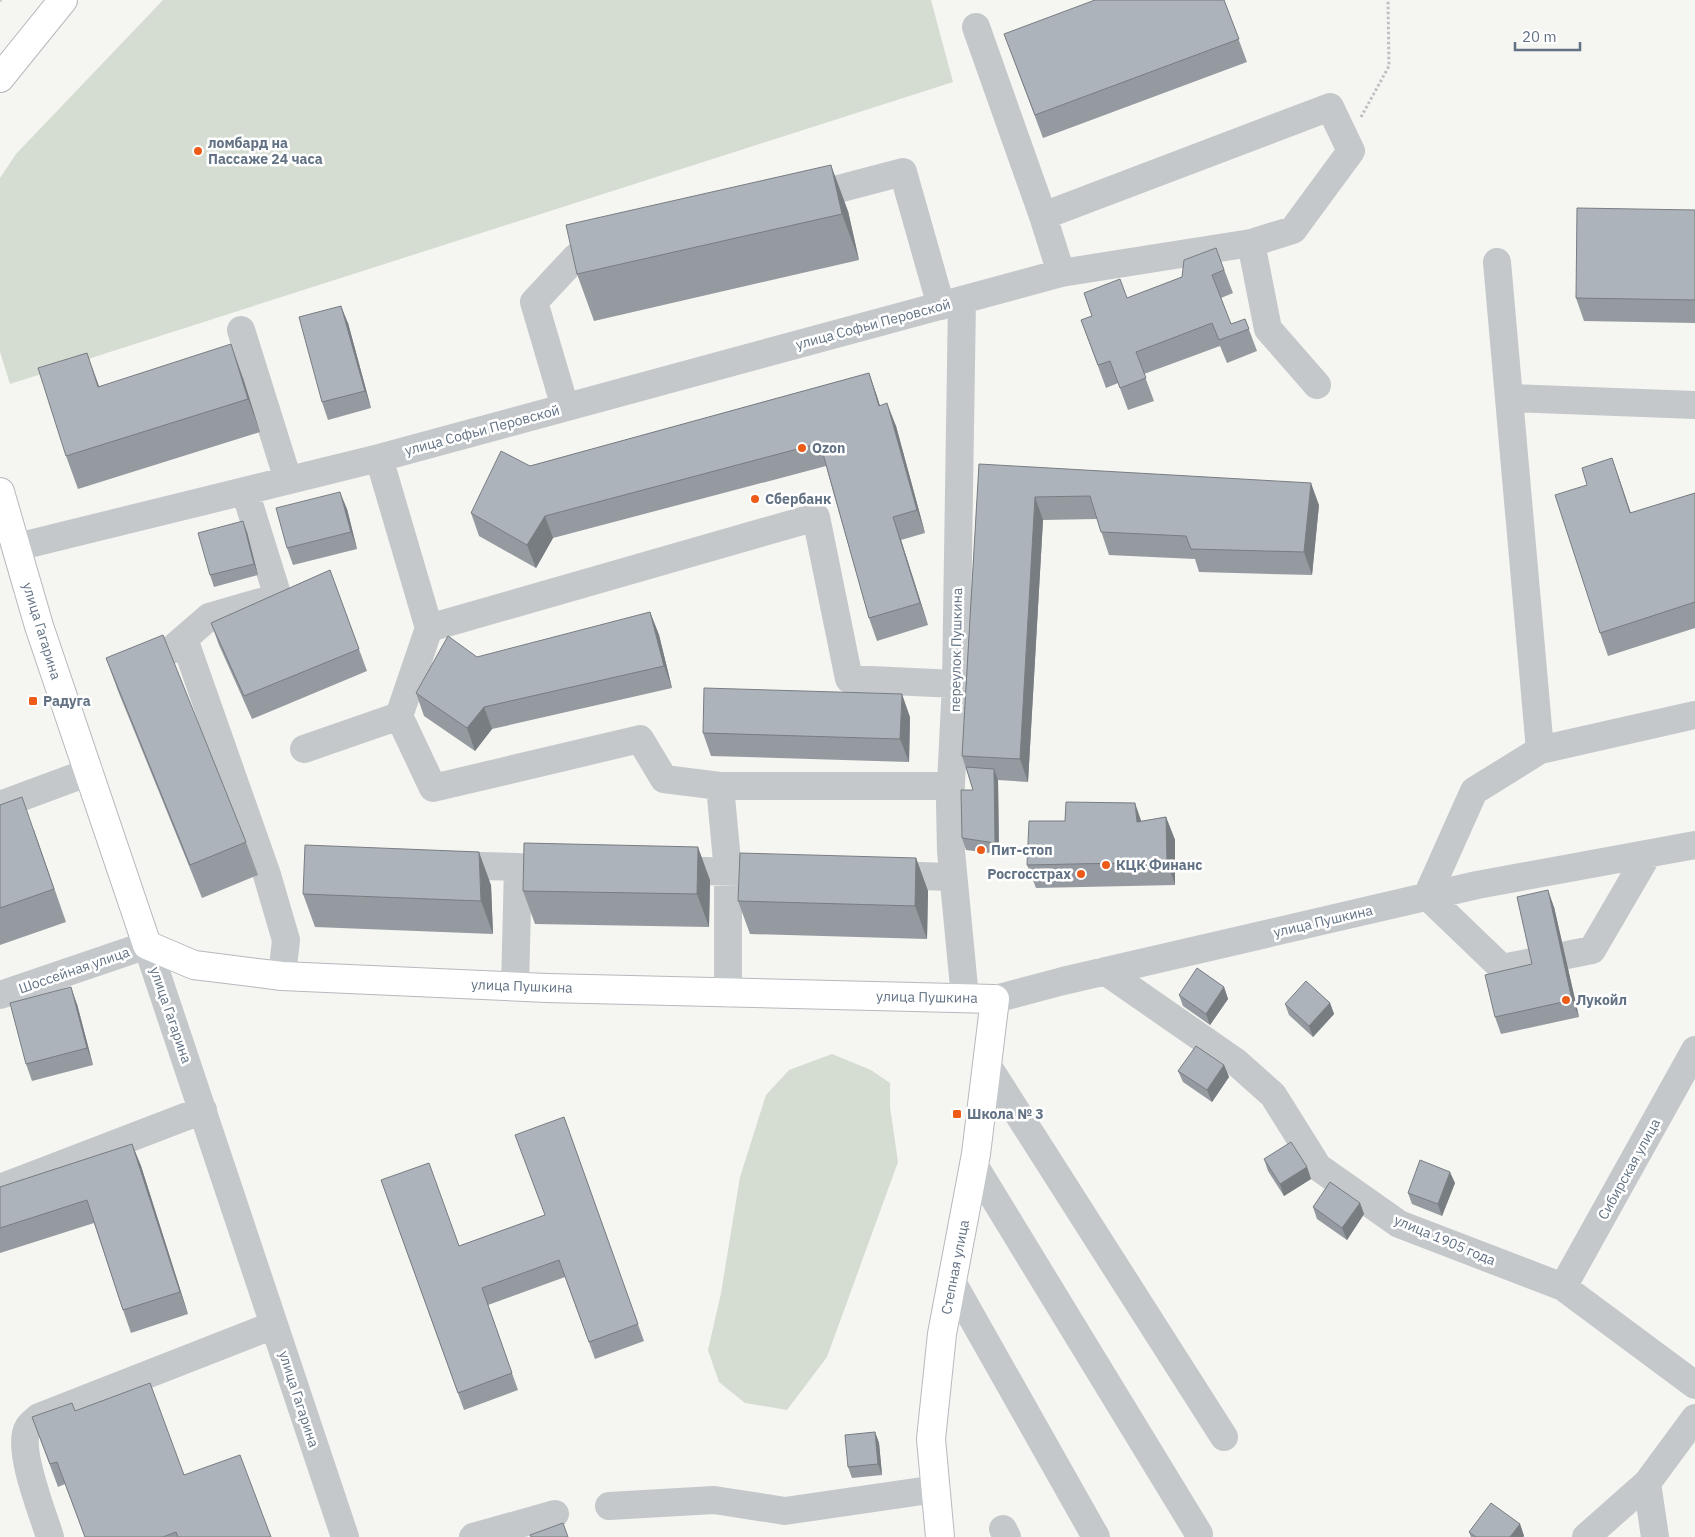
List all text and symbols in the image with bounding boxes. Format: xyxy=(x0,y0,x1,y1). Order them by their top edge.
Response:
scale bar xyxy=(1515,20,1580,52)
text: 20 m xyxy=(1522,27,1557,46)
place label: ломбард на Пассаже 24 часа xyxy=(208,134,323,168)
marker: ломбард на Пассаже 24 часа xyxy=(192,145,204,157)
street label: улица Софьи Перовской xyxy=(794,295,952,353)
street label: улица Софьи Перовской xyxy=(403,401,561,459)
place label: Ozon xyxy=(812,439,845,457)
marker: Ozon xyxy=(796,442,808,454)
place label: Сбербанк xyxy=(765,490,831,508)
marker: Сбербанк xyxy=(749,493,761,505)
street label: улица Гагарина xyxy=(19,580,65,682)
street label: переулок Пушкина xyxy=(946,587,966,712)
place label: Радуга xyxy=(43,692,91,710)
marker: Радуга xyxy=(27,695,39,707)
place label: Пит-стоп xyxy=(991,841,1053,859)
marker: Пит-стоп xyxy=(975,844,987,856)
place label: КЦК Финанс xyxy=(1116,856,1203,874)
marker: КЦК Финанс xyxy=(1100,859,1112,871)
place label: Росгосстрах xyxy=(987,865,1071,883)
marker: Росгосстрах xyxy=(1075,868,1087,880)
street label: улица Пушкина xyxy=(1271,901,1375,941)
street label: Шоссейная улица xyxy=(16,942,132,997)
street label: улица Гагарина xyxy=(146,964,196,1066)
street label: улица Пушкина xyxy=(471,975,574,997)
street label: улица Пушкина xyxy=(876,987,978,1007)
place label: Лукойл xyxy=(1576,991,1627,1009)
marker: Лукойл xyxy=(1560,994,1572,1006)
place label: Школа № 3 xyxy=(967,1105,1044,1123)
marker: Школа № 3 xyxy=(951,1108,963,1120)
street label: Сибирская улица xyxy=(1594,1115,1664,1223)
street label: улица 1905 года xyxy=(1392,1211,1499,1270)
street label: Степная улица xyxy=(937,1218,973,1316)
street label: улица Гагарина xyxy=(275,1348,323,1450)

